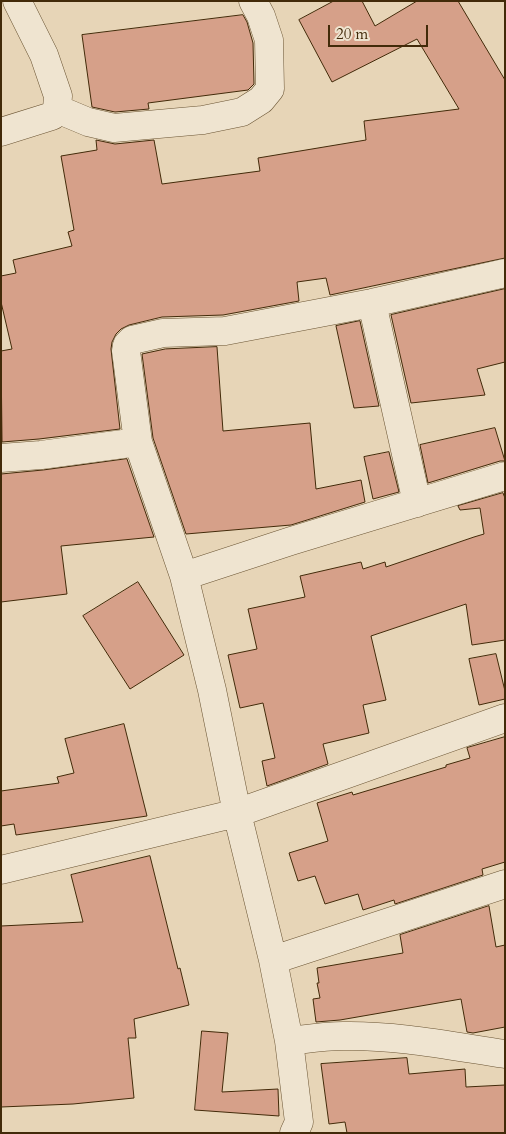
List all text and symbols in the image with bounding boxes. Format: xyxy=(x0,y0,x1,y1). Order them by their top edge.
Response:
scale bar xyxy=(331,15,431,47)
text: 20 m xyxy=(336,24,368,44)

